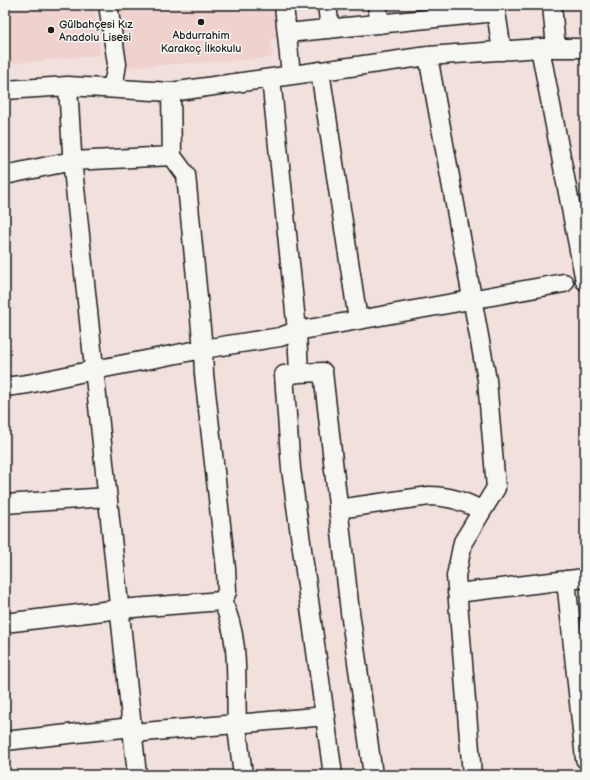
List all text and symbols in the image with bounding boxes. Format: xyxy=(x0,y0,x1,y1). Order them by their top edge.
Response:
marker: Abdurrahim Karakoç İlkokulu xyxy=(196,17,206,27)
place label: Gülbahçesi Kız Anadolu Lisesi xyxy=(59,18,133,44)
marker: Gülbahçesi Kız Anadolu Lisesi xyxy=(46,25,56,35)
place label: Abdurrahim Karakoç İlkokulu xyxy=(161,29,241,55)

